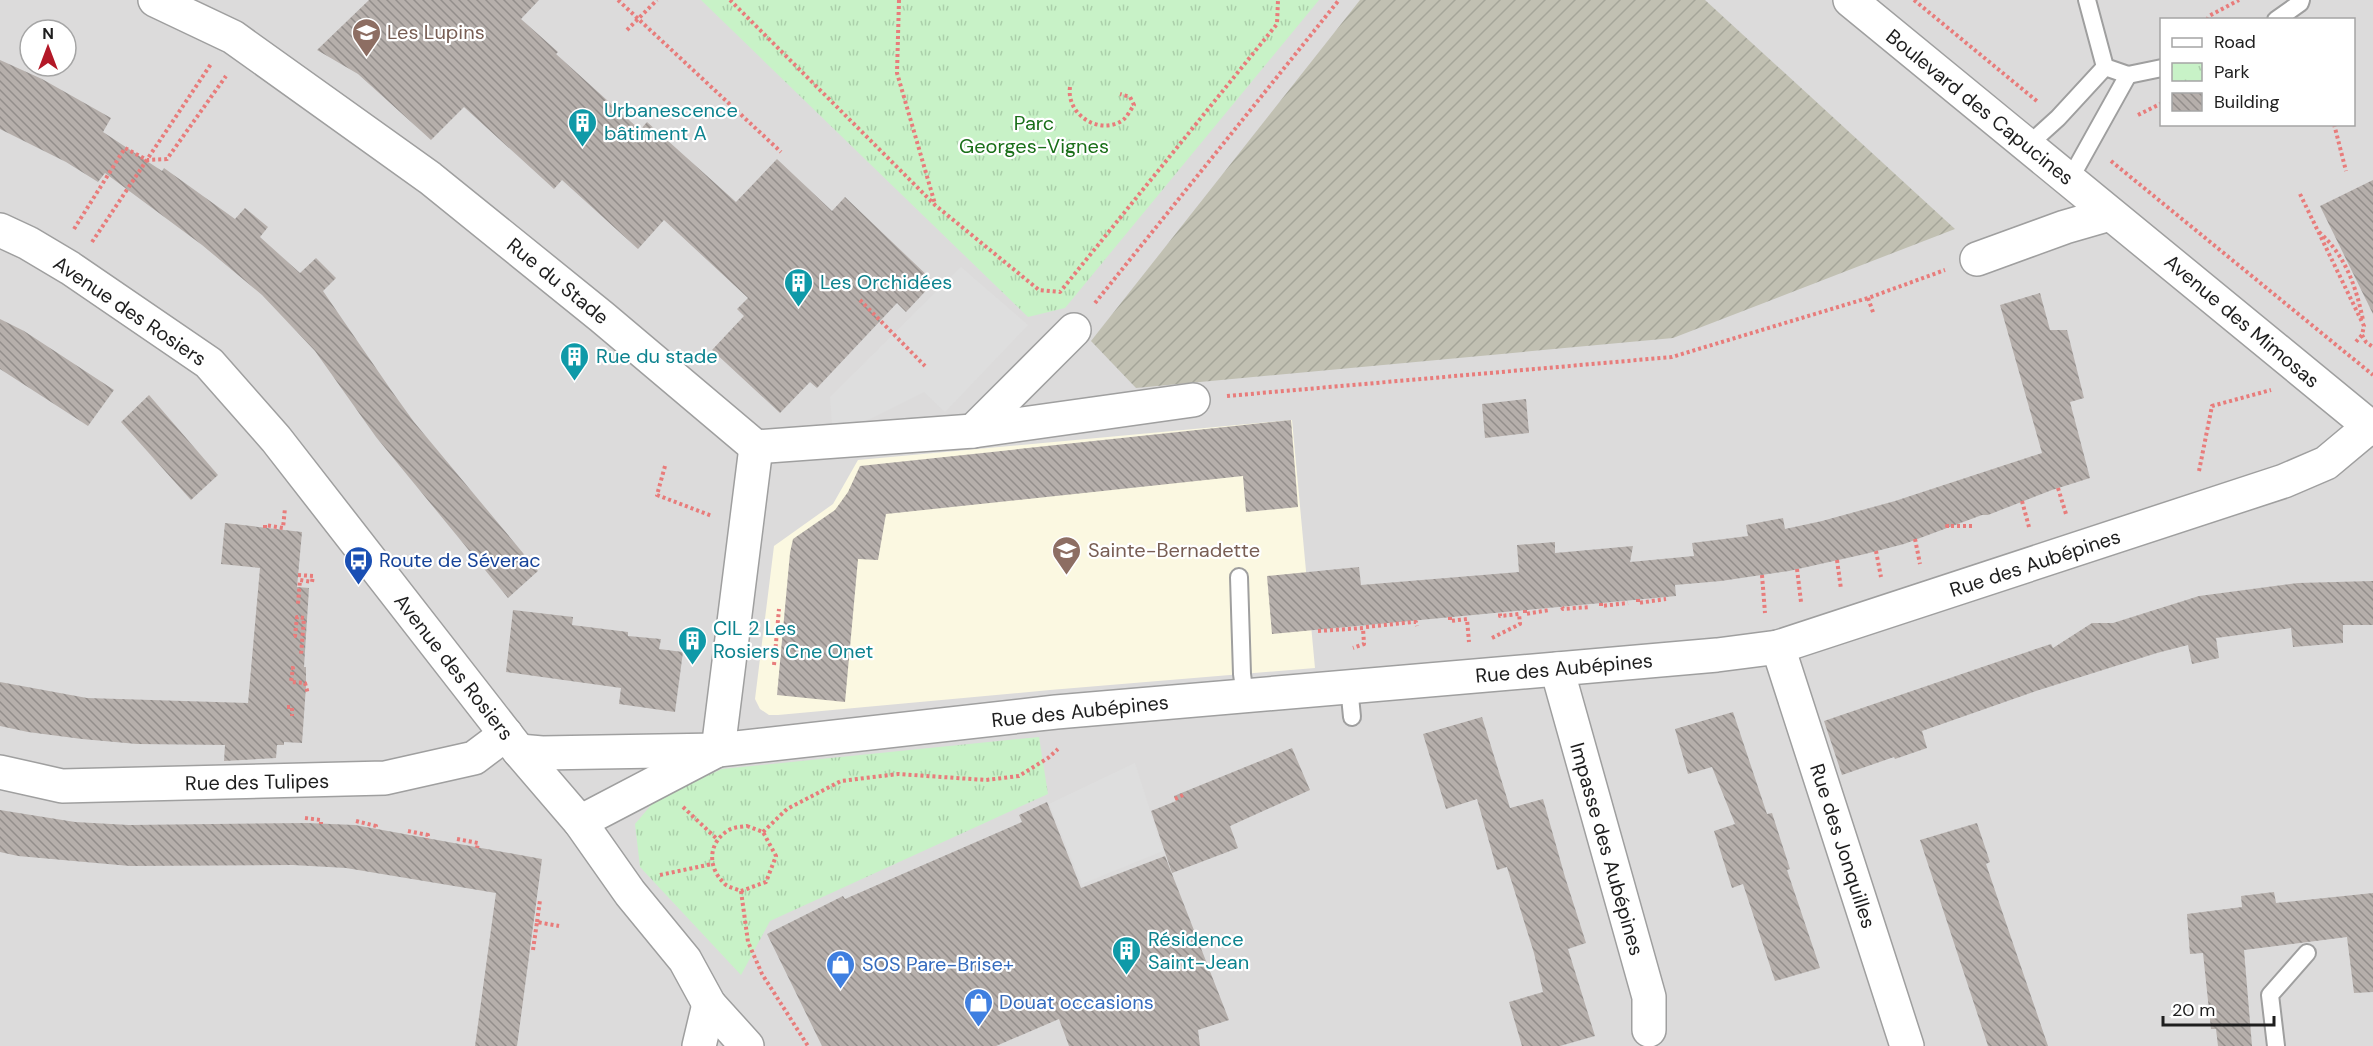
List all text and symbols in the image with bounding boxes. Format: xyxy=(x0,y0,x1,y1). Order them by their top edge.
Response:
school or university icon: Les Lupins xyxy=(350,16,382,58)
north arrow xyxy=(18,18,78,78)
legend xyxy=(2160,18,2355,126)
place label: Les Lupins xyxy=(387,19,485,45)
text: N xyxy=(42,23,54,44)
street label: Boulevard des Capucines xyxy=(1881,23,2079,191)
text: Road xyxy=(2214,30,2256,54)
text: Park xyxy=(2214,60,2250,84)
text: Building xyxy=(2214,90,2279,114)
place label: Urbanescence bâtiment A xyxy=(604,97,738,146)
building icon: Urbanescence bâtiment A xyxy=(567,106,599,148)
park label: Parc Georges-Vignes xyxy=(959,110,1109,159)
street label: Rue du Stade xyxy=(502,232,614,330)
street label: Avenue des Mimosas xyxy=(2159,248,2325,394)
street label: Avenue des Rosiers xyxy=(48,250,212,372)
building icon: Les Orchidées xyxy=(783,266,815,308)
place label: Les Orchidées xyxy=(820,269,952,295)
building icon: Rue du stade xyxy=(559,340,591,382)
place label: Rue du stade xyxy=(596,343,718,369)
street label: Rue des Aubépines xyxy=(1946,523,2124,603)
school or university icon: Sainte-Bernadette xyxy=(1051,534,1083,576)
place label: Sainte-Bernadette xyxy=(1088,537,1260,563)
bus stop icon: Route de Séverac xyxy=(342,544,374,586)
place label: Route de Séverac xyxy=(379,547,541,573)
street label: Avenue des Rosiers xyxy=(389,588,519,746)
place label: CIL 2 Les Rosiers Cne Onet xyxy=(713,615,874,664)
building icon: CIL 2 Les Rosiers Cne Onet xyxy=(676,624,708,666)
street label: Rue des Aubépines xyxy=(1474,647,1654,689)
street label: Rue des Aubépines xyxy=(990,689,1170,733)
street label: Impasse des Aubépines xyxy=(1564,739,1650,959)
street label: Rue des Jonquilles xyxy=(1804,760,1882,932)
street label: Rue des Tulipes xyxy=(185,768,329,796)
place label: Résidence Saint-Jean xyxy=(1148,926,1249,975)
building icon: Résidence Saint-Jean xyxy=(1111,934,1143,976)
shop icon: SOS Pare-Brise+ xyxy=(825,948,857,990)
place label: SOS Pare-Brise+ xyxy=(862,951,1014,977)
shop icon: Douat occasions xyxy=(962,986,994,1028)
place label: Douat occasions xyxy=(999,989,1154,1015)
scale bar xyxy=(2163,989,2274,1027)
text: 20 m xyxy=(2172,998,2215,1022)

